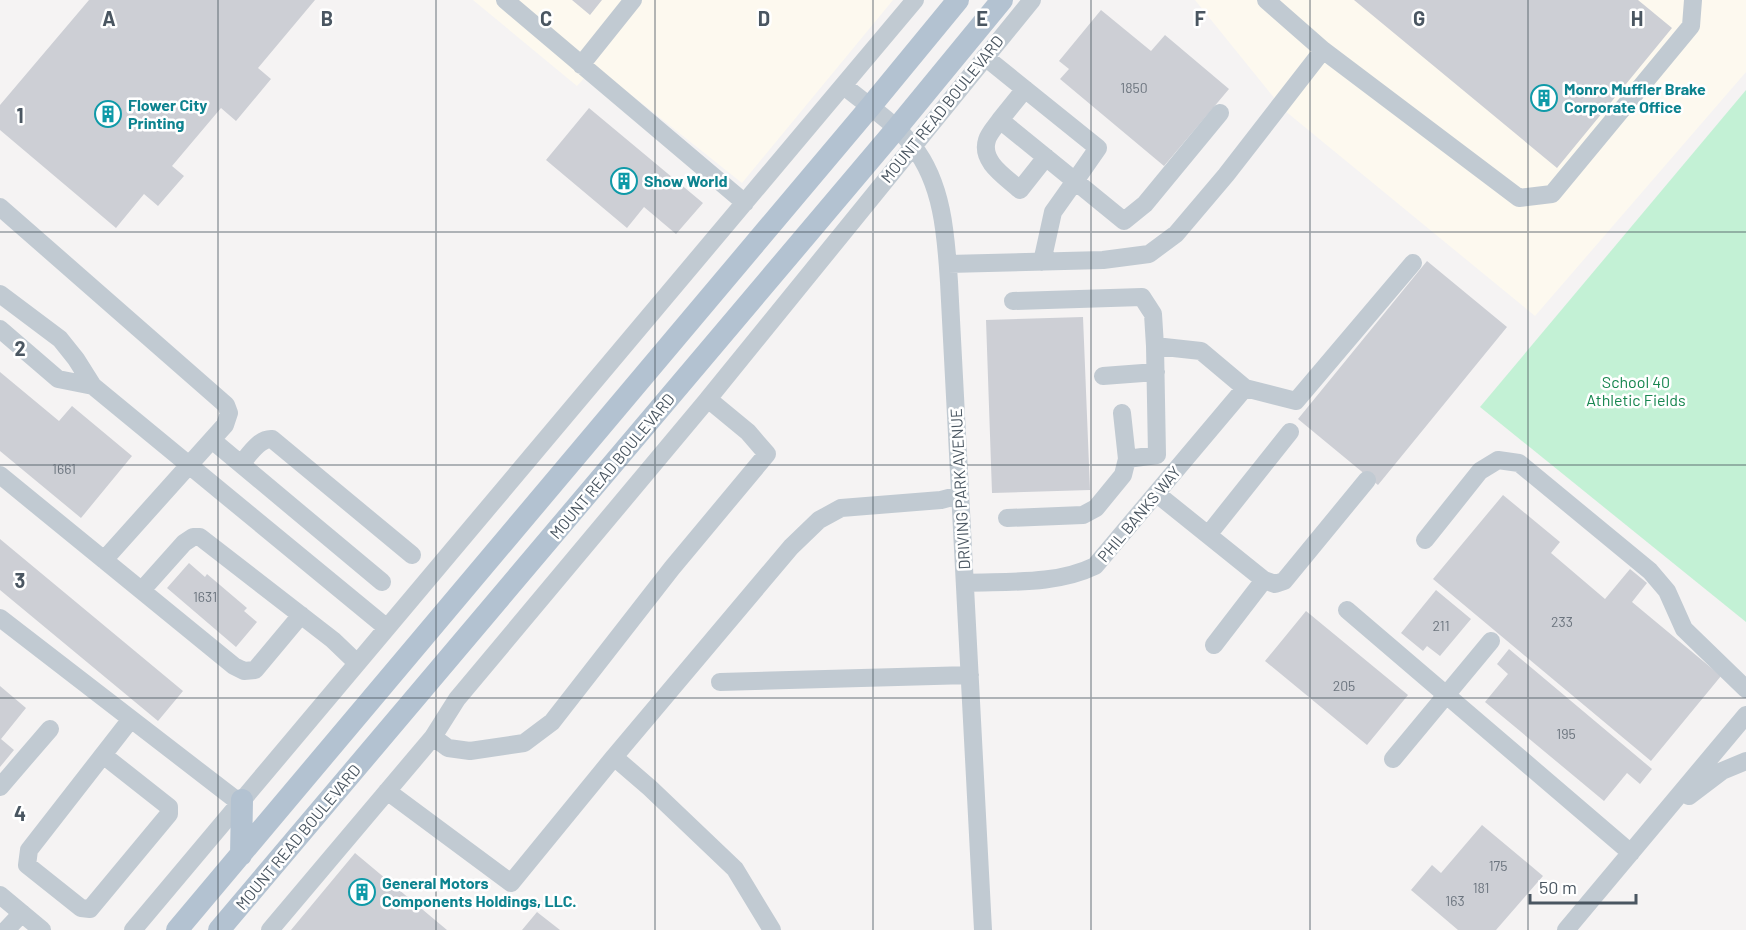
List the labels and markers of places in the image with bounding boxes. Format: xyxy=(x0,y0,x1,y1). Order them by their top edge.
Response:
place label: Monro Muffler Brake Corporate Office xyxy=(1564,79,1706,116)
building icon: Monro Muffler Brake Corporate Office xyxy=(1529,83,1559,113)
place label: Flower City Printing xyxy=(128,95,207,132)
building icon: Flower City Printing xyxy=(93,99,123,129)
building icon: Show World xyxy=(609,166,639,196)
place label: Show World xyxy=(644,171,727,190)
place label: General Motors Components Holdings, LLC. xyxy=(382,873,577,910)
building icon: General Motors Components Holdings, LLC. xyxy=(347,877,377,907)

